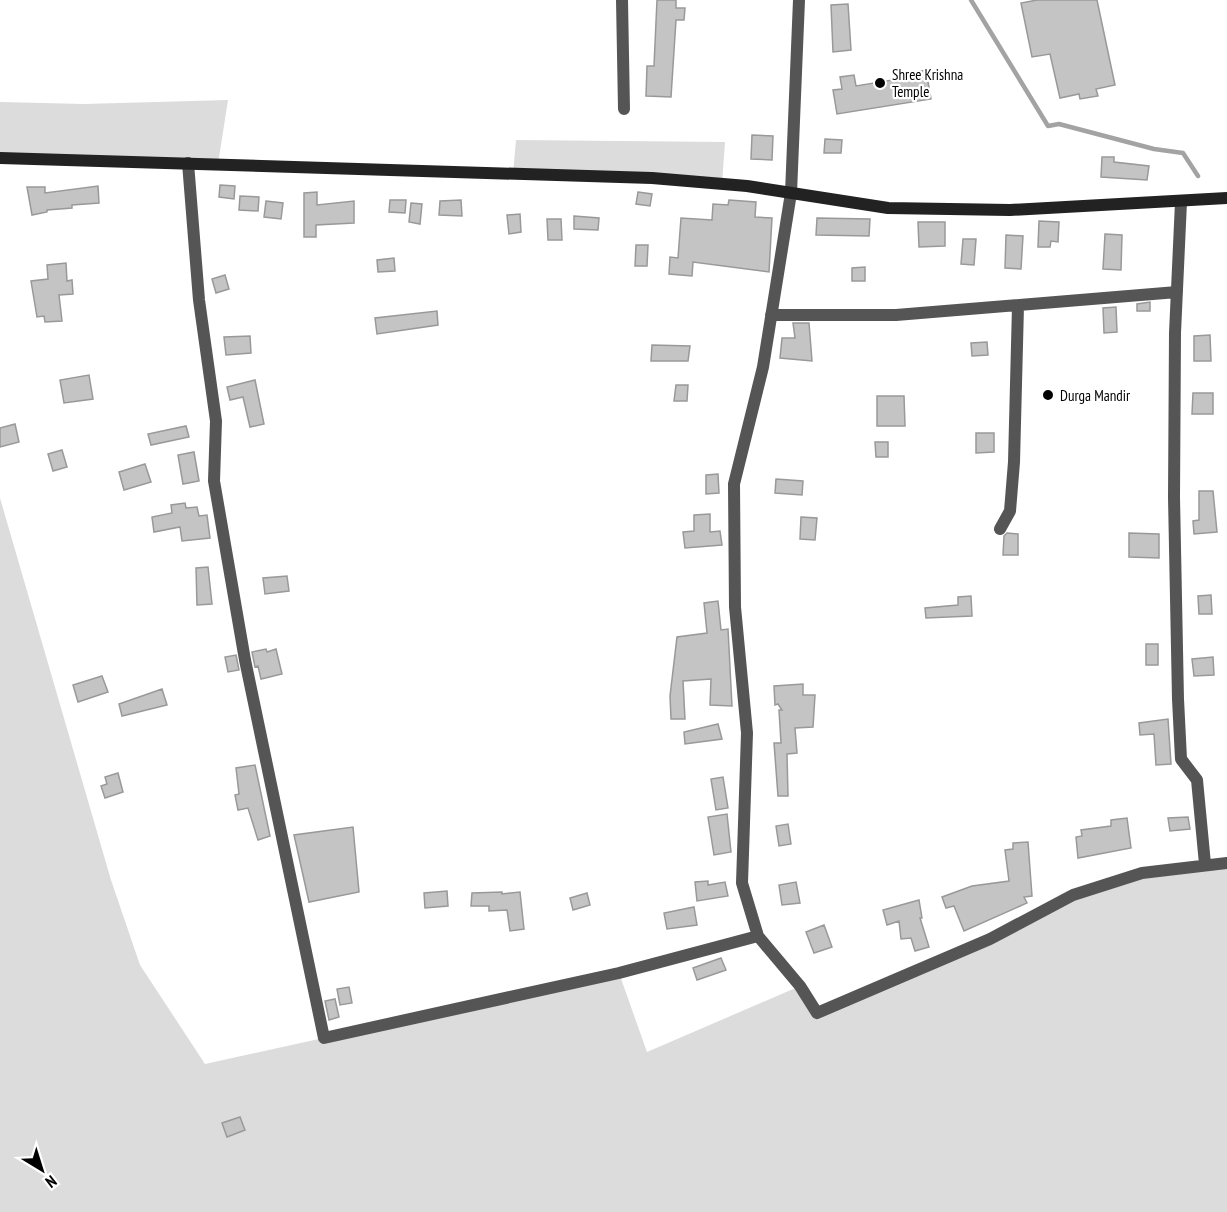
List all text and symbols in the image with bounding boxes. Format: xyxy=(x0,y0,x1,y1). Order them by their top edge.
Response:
place label: Shree Krishna Temple xyxy=(892,65,963,101)
marker: Shree Krishna Temple xyxy=(873,76,887,90)
place label: Durga Mandir xyxy=(1060,386,1131,405)
marker: Durga Mandir xyxy=(1041,388,1055,402)
north arrow xyxy=(12,1140,72,1200)
text: N xyxy=(42,1171,61,1192)

